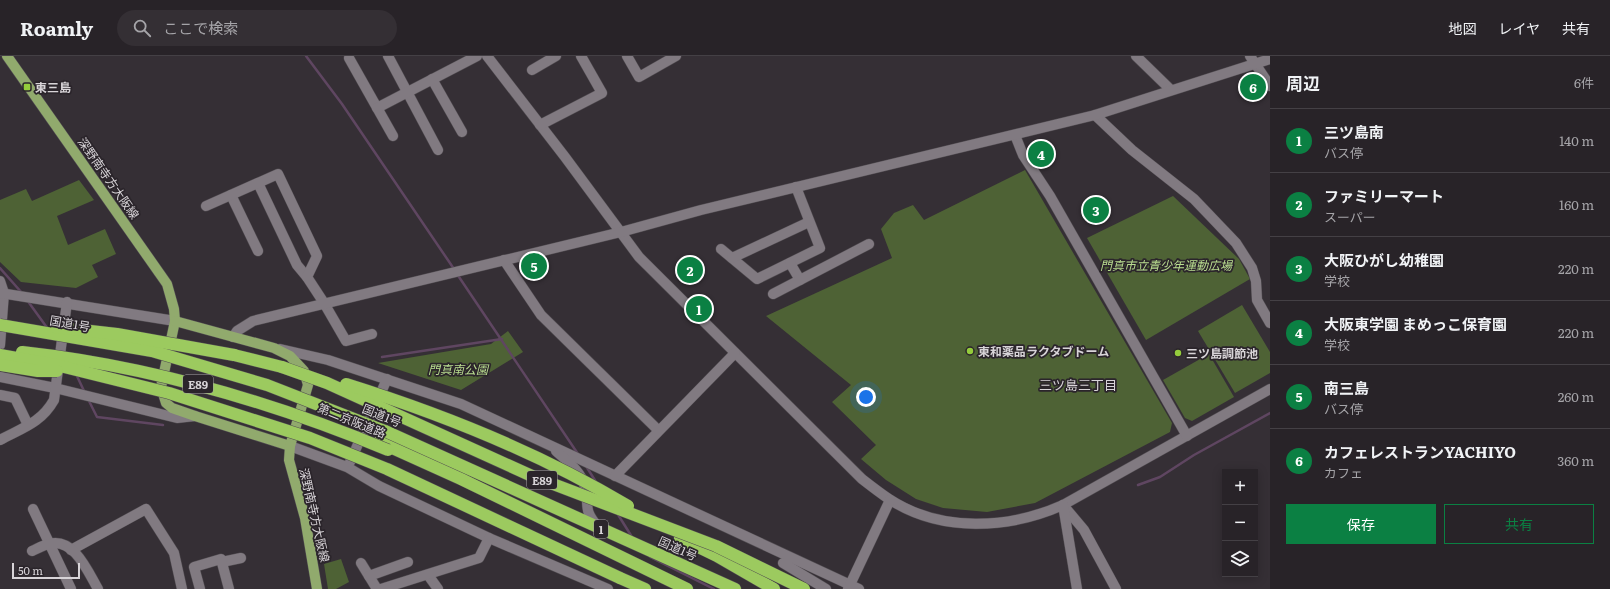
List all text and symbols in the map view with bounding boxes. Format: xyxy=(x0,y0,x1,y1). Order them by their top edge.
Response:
search box xyxy=(117,10,397,46)
text: Roamly xyxy=(20,14,93,42)
text: ここで検索 xyxy=(163,16,238,39)
icon: search xyxy=(131,17,153,39)
text: 地図 xyxy=(1448,18,1476,38)
text: レイヤ xyxy=(1498,18,1540,38)
text: 共有 xyxy=(1562,18,1590,38)
text: 周辺 xyxy=(1286,70,1320,95)
pin: 6 xyxy=(1240,72,1266,102)
text: 6件 xyxy=(1574,73,1594,92)
place label: 東三島 xyxy=(35,78,71,96)
marker: 東三島 xyxy=(22,82,32,92)
text: 三ツ島南 xyxy=(1324,120,1384,143)
text: 1 xyxy=(1296,131,1302,150)
text: 140 m xyxy=(1559,131,1594,150)
street label: 深野南寺方大阪線 xyxy=(74,134,144,222)
pin: 4 xyxy=(1028,139,1054,169)
text: バス停 xyxy=(1324,143,1363,162)
text: ファミリーマート xyxy=(1324,184,1444,207)
pin: 3 xyxy=(1083,195,1109,225)
text: 2 xyxy=(1296,195,1302,214)
text: 160 m xyxy=(1559,195,1594,214)
text: スーパー xyxy=(1324,207,1376,226)
text: 大阪ひがし幼稚園 xyxy=(1324,248,1444,271)
pin: 5 xyxy=(521,251,547,281)
pin: 2 xyxy=(677,255,703,285)
park label: 門真市立青少年運動広場 xyxy=(1100,256,1234,274)
text: 3 xyxy=(1295,259,1303,278)
text: 220 m xyxy=(1558,259,1594,278)
text: 学校 xyxy=(1324,271,1350,290)
pin: 1 xyxy=(686,294,712,324)
street label: 国道1号 xyxy=(48,311,92,335)
text: 大阪東学園 まめっこ保育園 xyxy=(1324,312,1507,335)
text: 4 xyxy=(1295,323,1303,342)
text: 220 m xyxy=(1558,323,1594,342)
text: 学校 xyxy=(1324,335,1350,354)
place label: 東和薬品ラクタブドーム xyxy=(978,342,1109,360)
place label: 三ツ島調節池 xyxy=(1186,344,1258,362)
marker: 東和薬品ラクタブドーム xyxy=(965,346,975,356)
marker: 三ツ島調節池 xyxy=(1173,348,1183,358)
park label: 門真南公園 xyxy=(428,360,490,378)
road number: E89 xyxy=(183,375,213,393)
district label: 三ツ島三丁目 xyxy=(1039,375,1117,394)
text: 南三島 xyxy=(1324,376,1369,399)
your location xyxy=(856,387,876,407)
text: 5 xyxy=(1295,387,1303,406)
text: 260 m xyxy=(1558,387,1594,406)
street label: 第二京阪道路 xyxy=(315,398,389,442)
street label: 国道1号 xyxy=(360,399,404,431)
text: バス停 xyxy=(1324,399,1363,418)
text: カフェレストランYACHIYO xyxy=(1324,440,1516,463)
text: 6 xyxy=(1295,451,1303,470)
text: 360 m xyxy=(1557,451,1594,470)
text: カフェ xyxy=(1324,463,1363,482)
street label: 深野南寺方大阪線 xyxy=(295,466,335,564)
map controls xyxy=(1222,469,1258,577)
button: + xyxy=(1222,469,1258,505)
road number: E89 xyxy=(527,471,557,489)
button: 保存 xyxy=(1286,504,1436,544)
button: 共有 xyxy=(1444,504,1594,544)
button: − xyxy=(1222,505,1258,541)
road number: 1 xyxy=(594,520,608,538)
street label: 国道1号 xyxy=(656,531,700,565)
button: layers xyxy=(1222,541,1258,577)
scale bar xyxy=(12,561,80,580)
text: 50 m xyxy=(18,562,43,578)

